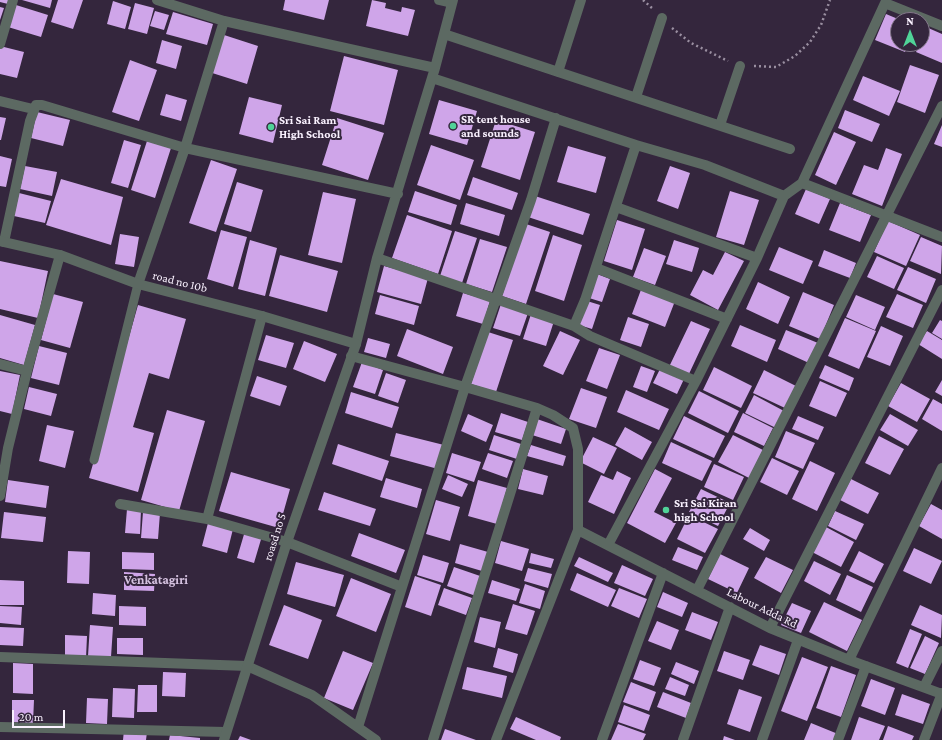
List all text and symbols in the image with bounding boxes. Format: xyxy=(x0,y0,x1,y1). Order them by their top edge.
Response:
north arrow xyxy=(890,12,930,52)
text: N xyxy=(906,15,914,27)
place label: SR tent house and sounds xyxy=(461,112,530,140)
place label: Sri Sai Ram High School xyxy=(279,113,340,141)
marker: SR tent house and sounds xyxy=(448,121,458,131)
marker: Sri Sai Ram High School xyxy=(266,122,276,132)
street label: road no 10b xyxy=(151,268,209,296)
place label: Sri Sai Kiran high School xyxy=(674,496,737,524)
marker: Sri Sai Kiran high School xyxy=(661,505,671,515)
street label: roasd no 5 xyxy=(261,511,289,563)
district label: Venkatagiri xyxy=(124,572,188,588)
street label: Labour Adda Rd xyxy=(724,585,800,631)
scale bar xyxy=(14,702,67,728)
text: 20 m xyxy=(19,710,43,724)

